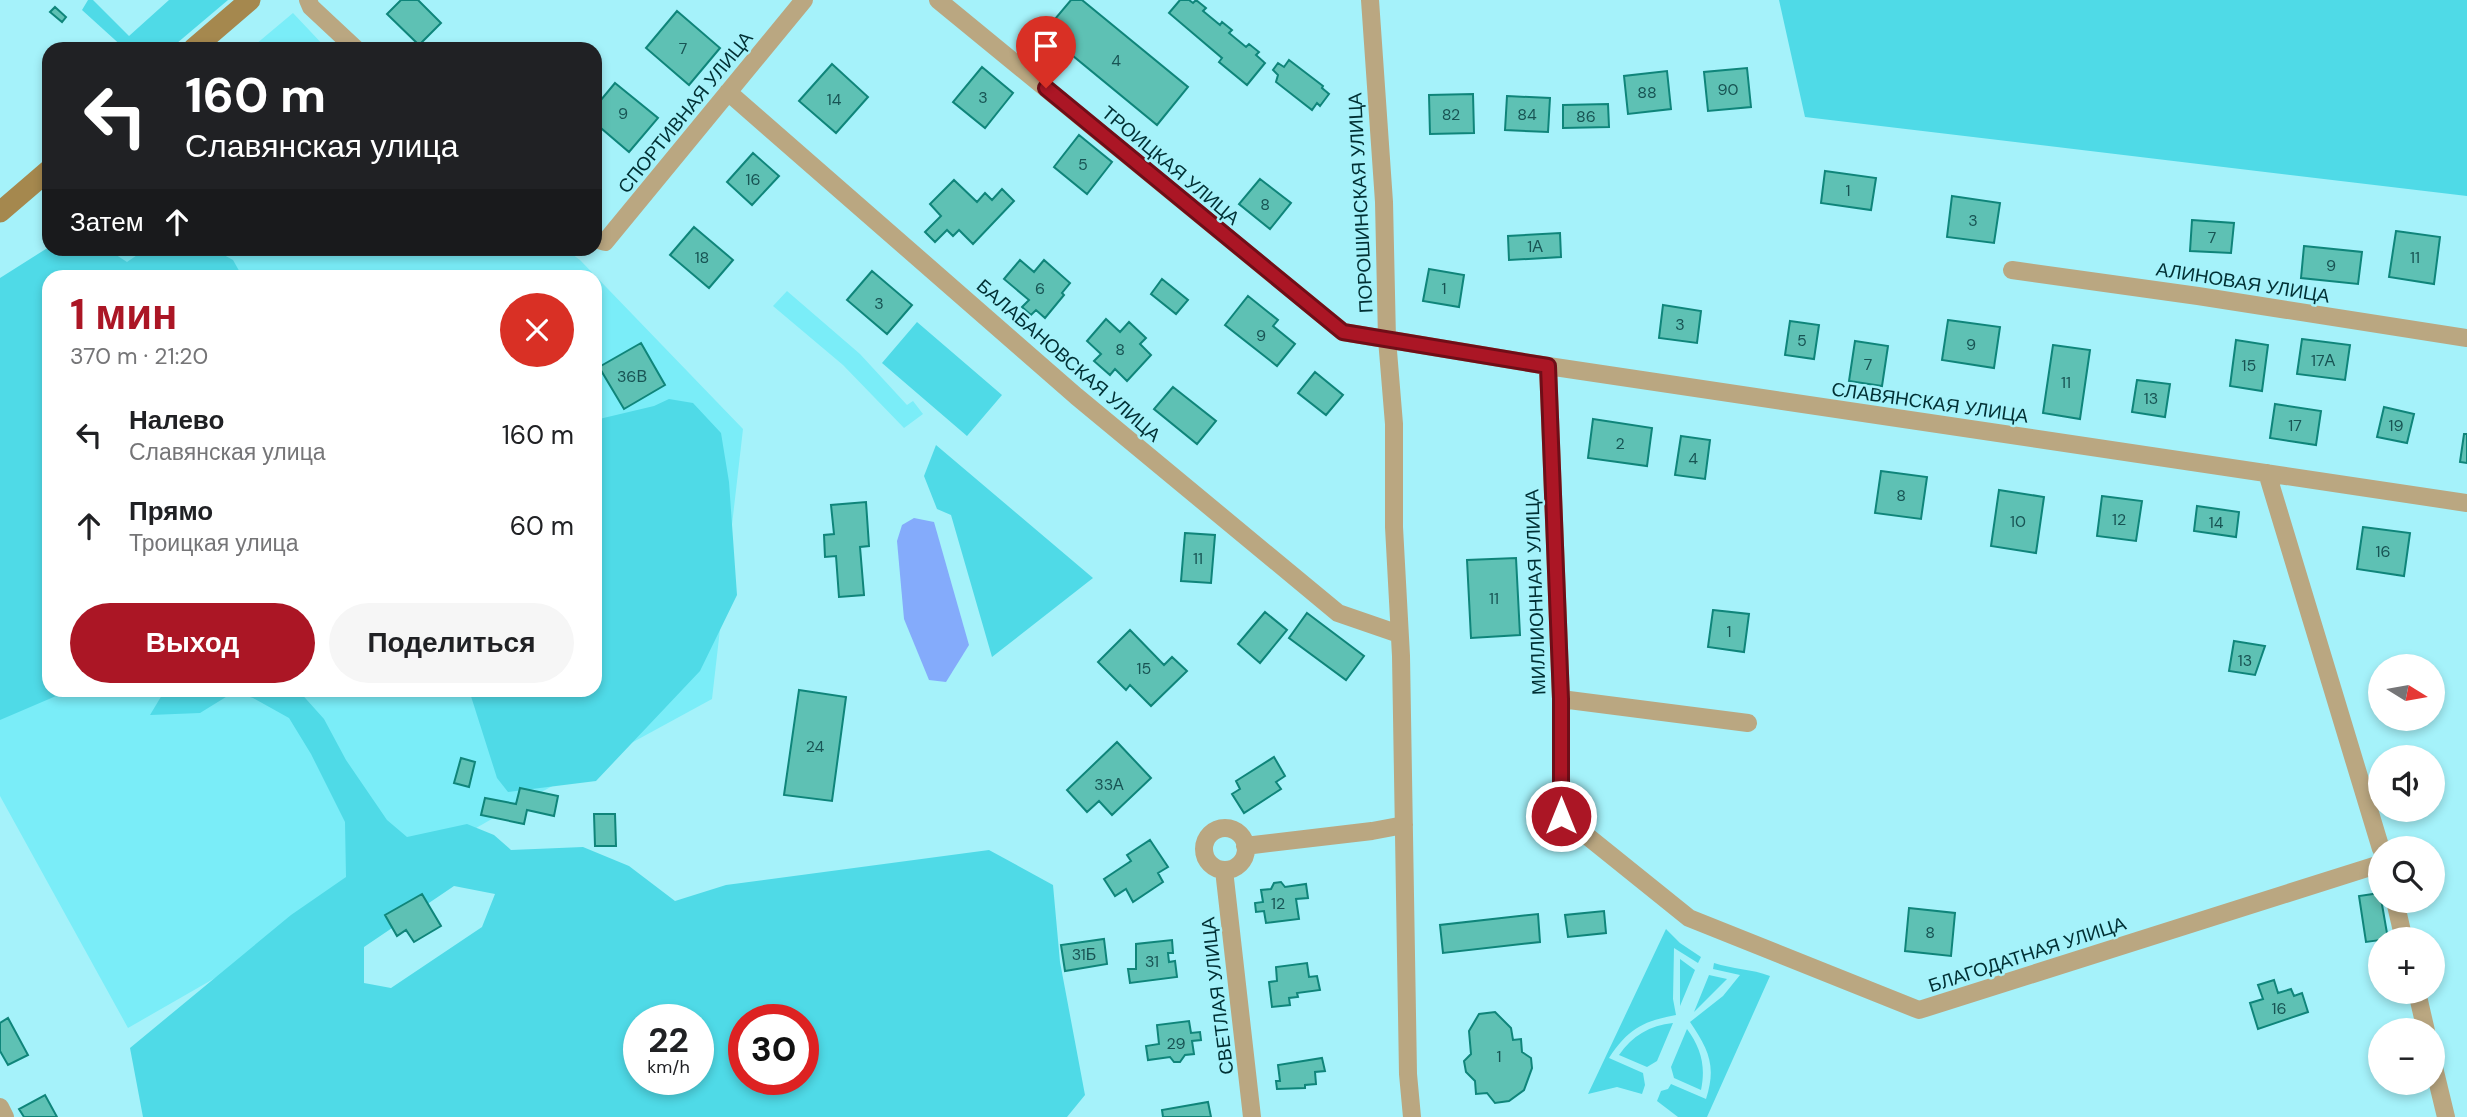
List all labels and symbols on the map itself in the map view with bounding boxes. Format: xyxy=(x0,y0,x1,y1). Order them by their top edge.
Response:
pin xyxy=(1016,16,1076,88)
street label: СПОРТИВНАЯ УЛИЦА xyxy=(612,26,759,198)
house number: 7 xyxy=(679,38,687,59)
house number: 4 xyxy=(1111,50,1121,71)
house number: 90 xyxy=(1718,79,1739,100)
house number: 88 xyxy=(1637,82,1657,103)
house number: 3 xyxy=(978,87,988,108)
house number: 14 xyxy=(827,89,842,110)
street label: ПОРОШИНСКАЯ УЛИЦА xyxy=(1342,92,1379,314)
street label: ТРОИЦКАЯ УЛИЦА xyxy=(1096,100,1245,231)
house number: 9 xyxy=(618,103,628,124)
house number: 82 xyxy=(1442,104,1460,125)
house number: 84 xyxy=(1517,104,1537,125)
house number: 86 xyxy=(1576,106,1596,127)
house number: 5 xyxy=(1078,154,1088,175)
house number: 16 xyxy=(745,169,761,190)
house number: 1 xyxy=(1846,180,1851,201)
house number: 8 xyxy=(1260,194,1270,215)
house number: 3 xyxy=(1968,210,1978,231)
house number: 7 xyxy=(2208,227,2216,248)
house number: 1А xyxy=(1527,236,1543,257)
house number: 18 xyxy=(695,247,709,268)
house number: 11 xyxy=(2410,247,2420,268)
house number: 9 xyxy=(2326,255,2336,276)
street label: АЛИНОВАЯ УЛИЦА xyxy=(2154,256,2332,309)
street label: БАЛАБАНОВСКАЯ УЛИЦА xyxy=(971,273,1166,447)
house number: 6 xyxy=(1035,278,1045,299)
house number: 1 xyxy=(1442,278,1447,299)
house number: 3 xyxy=(874,293,884,314)
house number: 3 xyxy=(1675,314,1685,335)
house number: 9 xyxy=(1256,325,1266,346)
house number: 5 xyxy=(1797,330,1807,351)
house number: 9 xyxy=(1966,334,1976,355)
house number: 8 xyxy=(1115,339,1125,360)
house number: 17А xyxy=(2311,350,2335,371)
house number: 7 xyxy=(1864,354,1872,375)
house number: 15 xyxy=(2242,355,2256,376)
house number: 36В xyxy=(617,366,647,387)
house number: 11 xyxy=(2061,372,2071,393)
street label: СЛАВЯНСКАЯ УЛИЦА xyxy=(1830,376,2030,429)
house number: 13 xyxy=(2144,388,2158,409)
house number: 17 xyxy=(2288,415,2302,436)
house number: 19 xyxy=(2388,415,2404,436)
house number: 2 xyxy=(1615,433,1625,454)
house number: 4 xyxy=(1688,448,1698,469)
house number: 8 xyxy=(1896,485,1906,506)
street label: МИЛЛИОННАЯ УЛИЦА xyxy=(1519,488,1552,695)
house number: 12 xyxy=(2112,509,2126,530)
house number: 10 xyxy=(2010,511,2026,532)
house number: 14 xyxy=(2209,512,2224,533)
house number: 16 xyxy=(2375,541,2391,562)
house number: 11 xyxy=(1193,548,1203,569)
house number: 11 xyxy=(1489,588,1499,609)
house number: 1 xyxy=(1727,621,1732,642)
house number: 13 xyxy=(2238,650,2252,671)
north arrow xyxy=(2368,654,2445,732)
house number: 15 xyxy=(1137,658,1151,679)
house number: 24 xyxy=(806,736,825,757)
house number: 33А xyxy=(1094,774,1124,795)
position arrow xyxy=(1524,779,1598,853)
house number: 12 xyxy=(1271,893,1285,914)
street label: БЛАГОДАТНАЯ УЛИЦА xyxy=(1925,911,2129,998)
street label: СВЕТЛАЯ УЛИЦА xyxy=(1195,915,1240,1076)
house number: 8 xyxy=(1925,922,1935,943)
house number: 31Б xyxy=(1072,944,1096,965)
house number: 31 xyxy=(1145,951,1159,972)
house number: 16 xyxy=(2271,998,2287,1019)
speed limit sign: 30 xyxy=(728,1004,819,1095)
house number: 29 xyxy=(1166,1033,1186,1054)
house number: 1 xyxy=(1497,1046,1502,1067)

